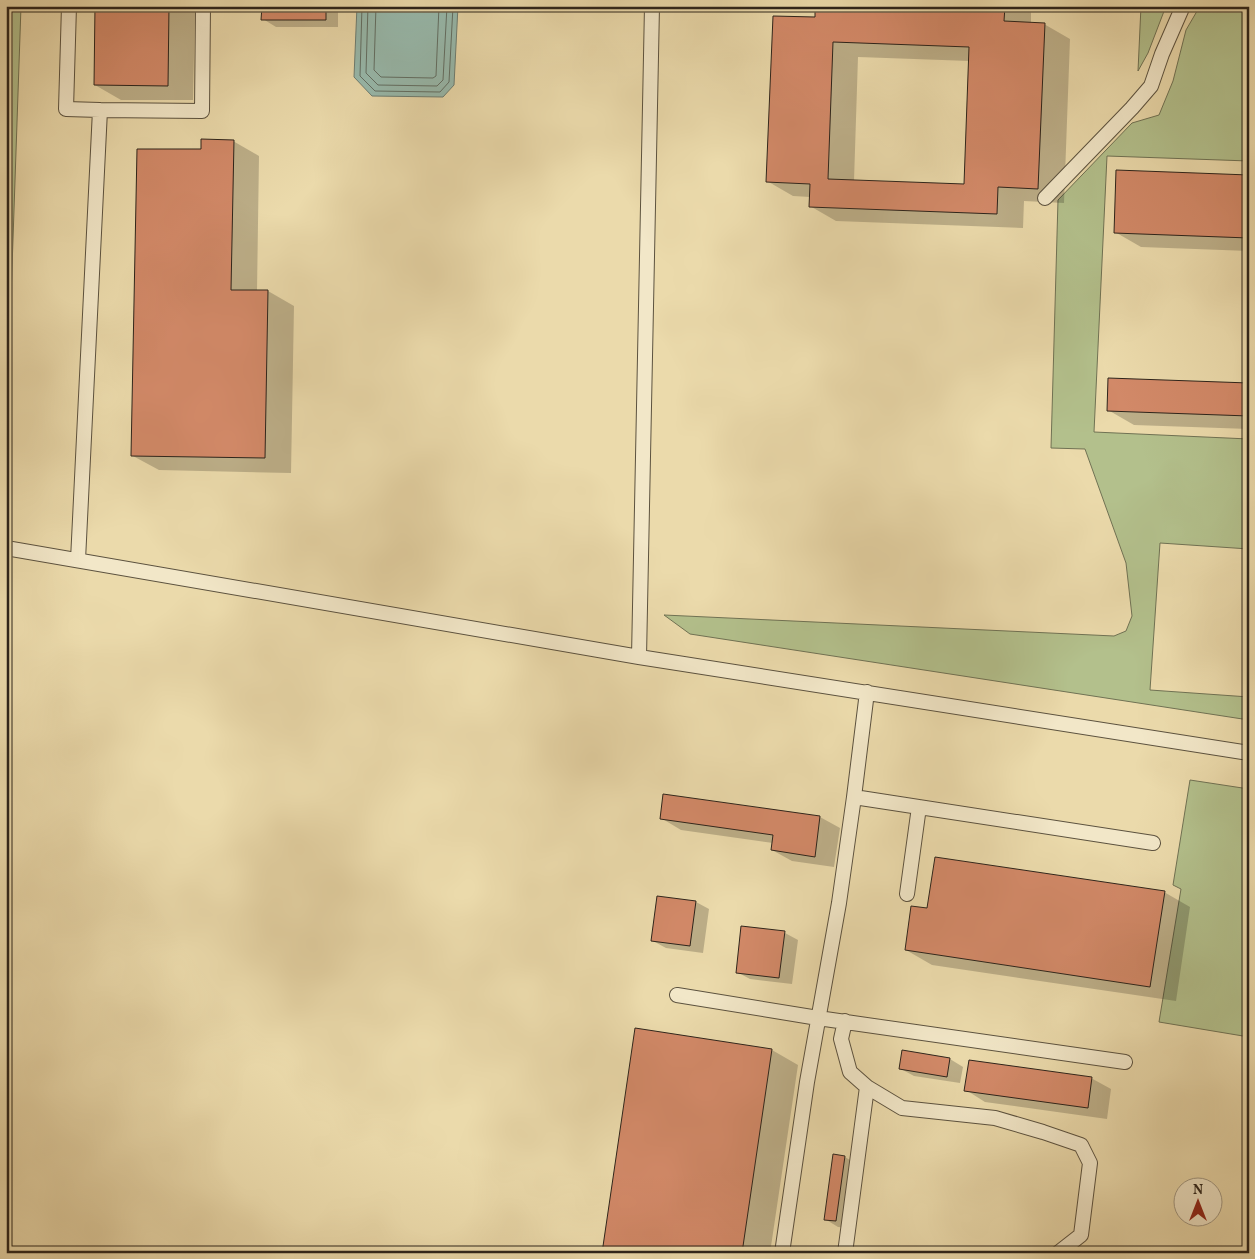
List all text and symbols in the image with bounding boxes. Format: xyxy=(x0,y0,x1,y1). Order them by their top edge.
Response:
north arrow xyxy=(1172,1176,1222,1226)
text: N xyxy=(1193,1181,1203,1200)

